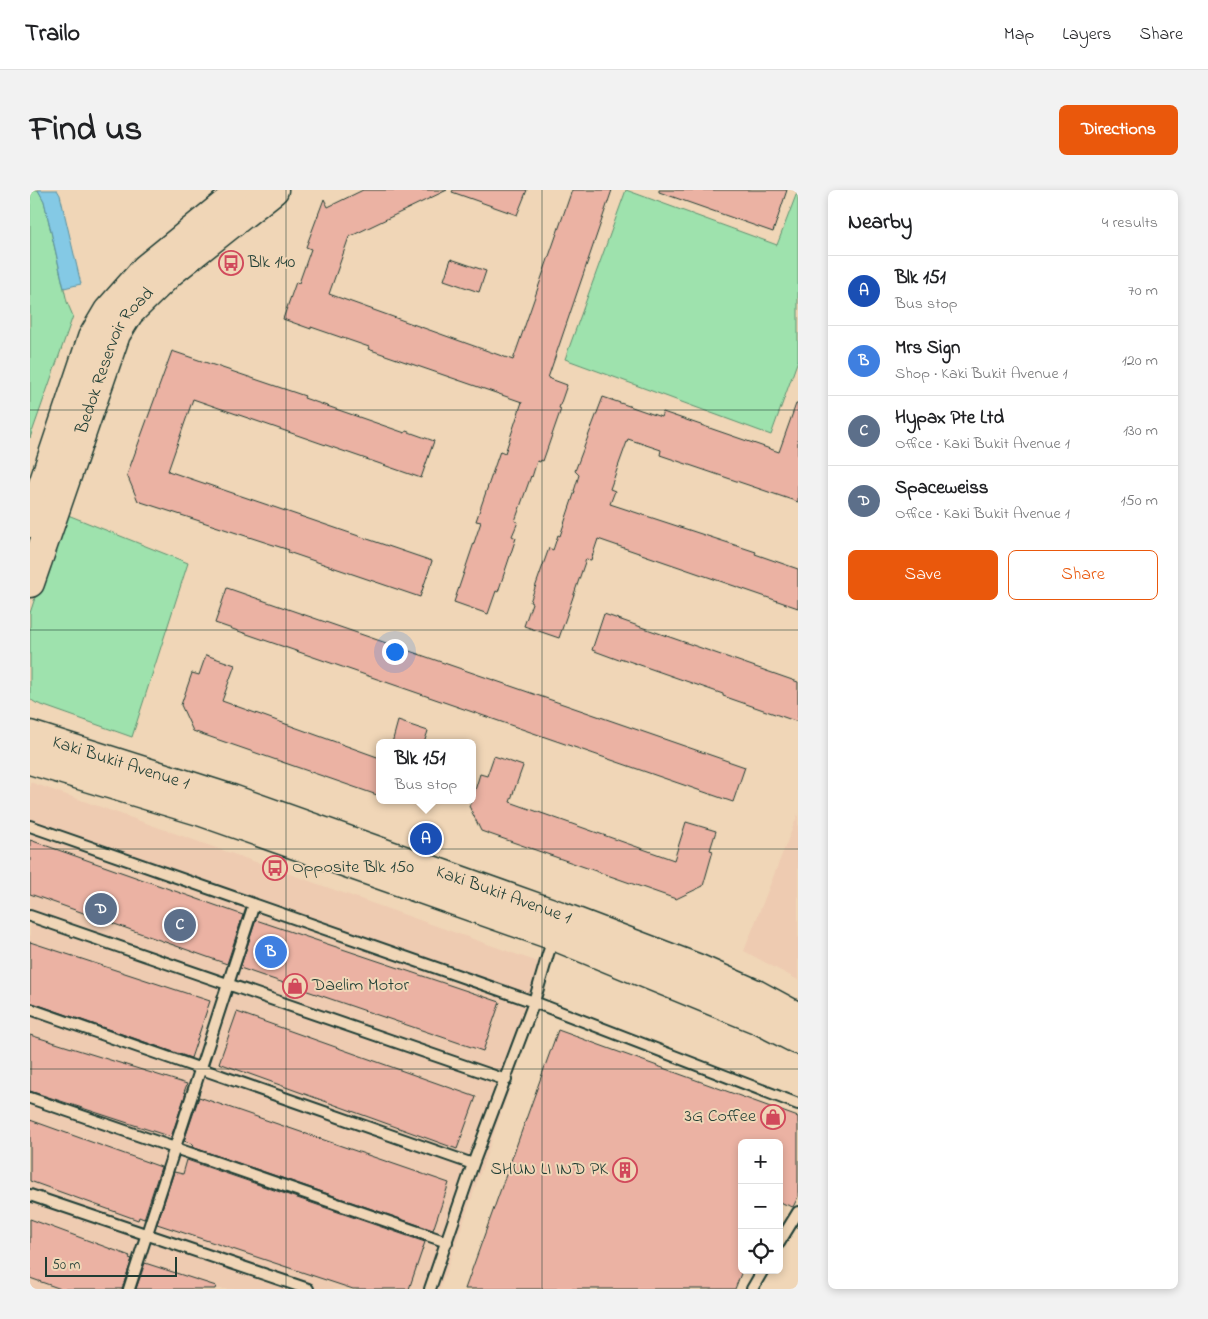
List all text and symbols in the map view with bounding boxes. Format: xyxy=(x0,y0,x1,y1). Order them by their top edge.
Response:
text: Trailo xyxy=(25,17,80,52)
text: Map xyxy=(1004,22,1034,48)
text: Layers xyxy=(1062,22,1112,48)
text: Share xyxy=(1140,22,1183,48)
text: Find us xyxy=(30,105,142,156)
button: Directions xyxy=(1059,105,1178,155)
text: Nearby xyxy=(848,208,912,238)
text: 4 results xyxy=(1102,211,1158,235)
bus stop icon: Blk 140 xyxy=(218,250,244,276)
place label: Blk 140 xyxy=(247,250,296,276)
text: Blk 151 xyxy=(895,265,946,292)
text: A xyxy=(859,279,869,303)
text: 70 m xyxy=(1128,279,1158,303)
street label: Bedok Reservoir Road xyxy=(69,282,161,439)
text: Bus stop xyxy=(895,292,958,316)
text: Mrs Sign xyxy=(895,335,960,362)
text: B xyxy=(859,349,869,373)
text: 120 m xyxy=(1122,349,1158,373)
text: Shop · Kaki Bukit Avenue 1 xyxy=(895,362,1068,386)
text: Hypax Pte Ltd xyxy=(895,405,1004,432)
text: C xyxy=(860,419,868,443)
text: 130 m xyxy=(1123,419,1158,443)
text: Office · Kaki Bukit Avenue 1 xyxy=(895,432,1070,456)
text: Spaceweiss xyxy=(895,475,988,502)
text: D xyxy=(858,489,870,513)
text: 150 m xyxy=(1120,489,1158,513)
text: Office · Kaki Bukit Avenue 1 xyxy=(895,502,1070,526)
button: Save xyxy=(848,550,998,600)
button: Share xyxy=(1008,550,1158,600)
your location xyxy=(382,639,408,665)
street label: Kaki Bukit Avenue 1 xyxy=(49,730,193,798)
popup xyxy=(376,739,476,804)
text: Blk 151 xyxy=(395,746,446,773)
text: Bus stop xyxy=(395,773,457,797)
pin: A xyxy=(410,820,442,858)
bus stop icon: Opposite Blk 150 xyxy=(262,855,288,881)
place label: Opposite Blk 150 xyxy=(292,855,414,881)
street label: Kaki Bukit Avenue 1 xyxy=(432,859,575,932)
pin: D xyxy=(85,890,117,928)
pin: C xyxy=(164,906,196,944)
pin: B xyxy=(255,933,287,971)
shop icon: Daelim Motor xyxy=(282,973,308,999)
place label: Daelim Motor xyxy=(311,973,409,999)
place label: 3G Coffee xyxy=(684,1104,757,1130)
shop icon: 3G Coffee xyxy=(760,1104,786,1130)
map controls xyxy=(738,1139,783,1274)
button: + xyxy=(738,1139,783,1184)
place label: SHUN LI IND PK xyxy=(490,1157,608,1183)
building icon: SHUN LI IND PK xyxy=(612,1157,638,1183)
button: − xyxy=(738,1184,783,1229)
button: locate xyxy=(738,1229,783,1274)
scale bar xyxy=(45,1254,178,1277)
text: 50 m xyxy=(52,1255,80,1276)

